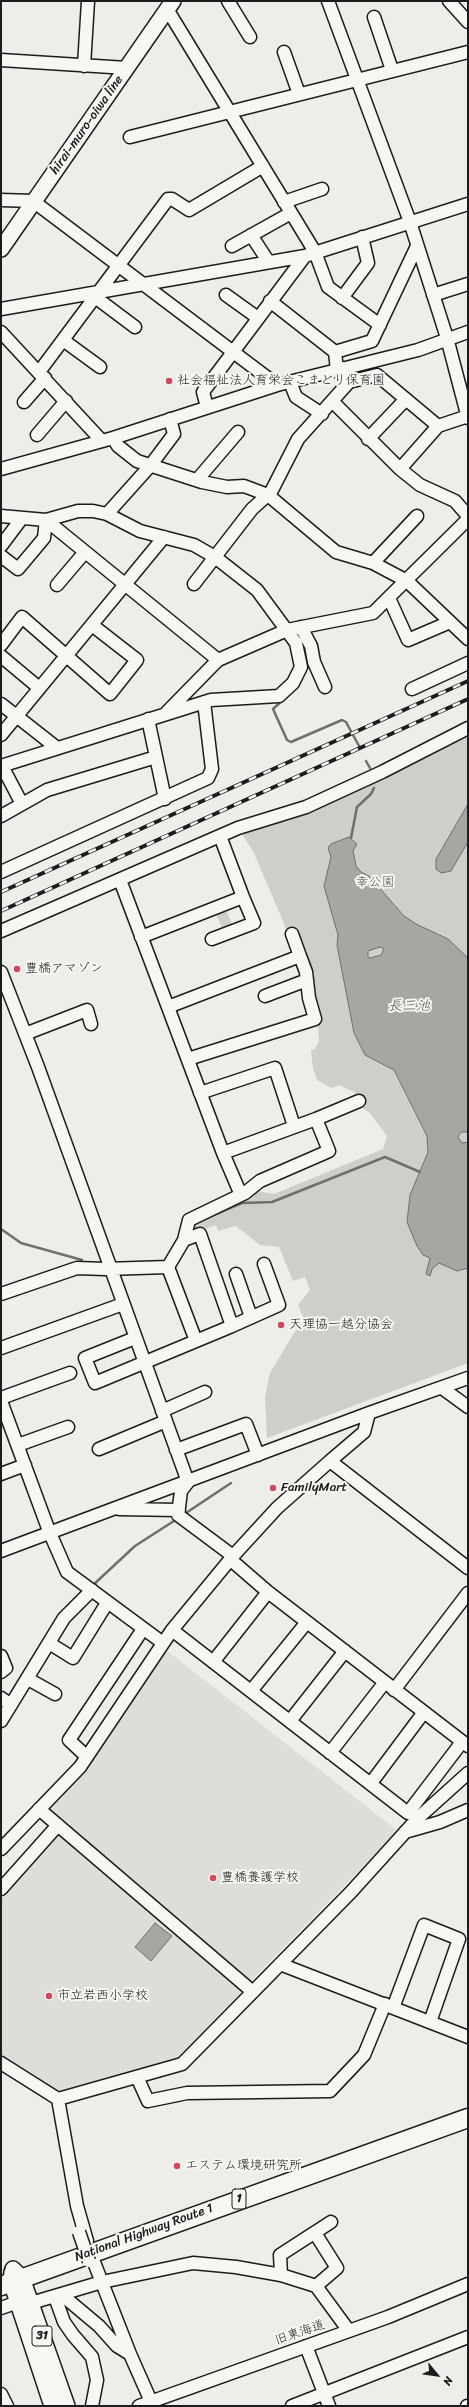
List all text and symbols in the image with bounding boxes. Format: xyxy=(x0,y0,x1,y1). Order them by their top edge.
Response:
street label: hirai-muro-oiwa line xyxy=(47,73,127,177)
place label: 社会福祉法人育栄会こまどり保育園 xyxy=(177,373,385,389)
marker: 社会福祉法人育栄会こまどり保育園 xyxy=(164,376,174,386)
park label: 幸公園 xyxy=(356,875,394,891)
place label: 豊橋アマゾン xyxy=(25,961,103,977)
marker: 豊橋アマゾン xyxy=(12,964,22,974)
water label: 長三池 xyxy=(388,998,430,1014)
place label: 天理協一越分協会 xyxy=(289,1317,393,1333)
marker: 天理協一越分協会 xyxy=(276,1320,286,1330)
place label: FamilyMart xyxy=(281,1480,347,1496)
marker: FamilyMart xyxy=(268,1483,278,1493)
place label: 豊橋養護学校 xyxy=(221,1870,299,1886)
marker: 豊橋養護学校 xyxy=(208,1873,218,1883)
place label: 市立岩西小学校 xyxy=(57,1988,148,2004)
marker: 市立岩西小学校 xyxy=(44,1991,54,2001)
place label: エステム環境研究所 xyxy=(185,2158,302,2174)
marker: エステム環境研究所 xyxy=(172,2161,182,2171)
road number: 1 xyxy=(232,2189,246,2209)
street label: National Highway Route 1 xyxy=(73,2201,215,2265)
street label: 旧東海道 xyxy=(273,2317,327,2349)
road number: 31 xyxy=(32,2326,52,2346)
north arrow xyxy=(417,2355,457,2395)
text: N xyxy=(438,2373,458,2389)

